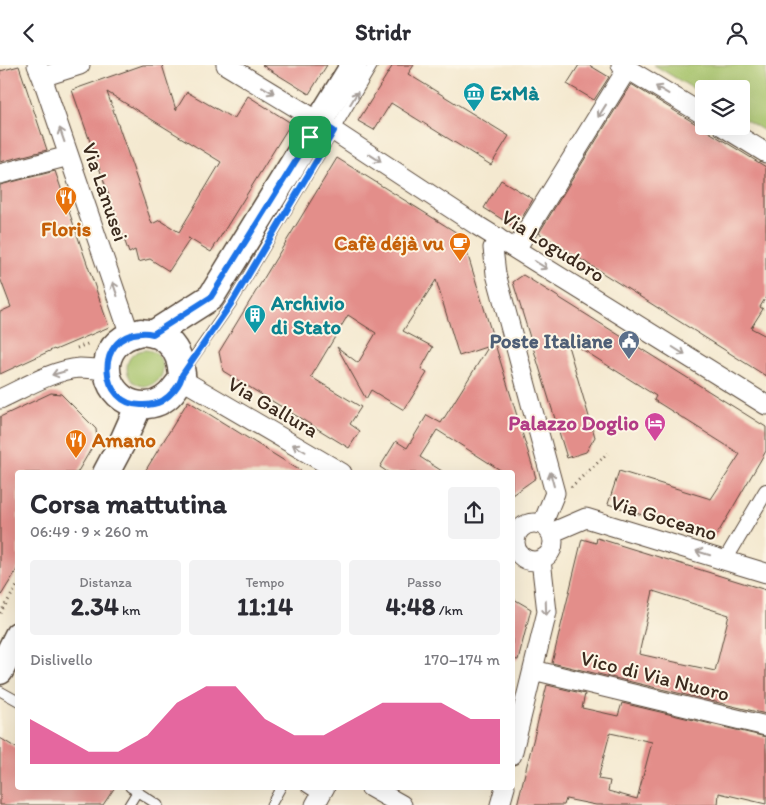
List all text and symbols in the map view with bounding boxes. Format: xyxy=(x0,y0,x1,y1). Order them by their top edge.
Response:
icon: back xyxy=(15,19,43,47)
text: Stridr xyxy=(355,19,411,46)
icon: person xyxy=(723,19,751,47)
place label: ExMà xyxy=(490,80,540,105)
map controls xyxy=(695,80,750,135)
button: layers xyxy=(695,80,750,135)
museum icon: ExMà xyxy=(462,81,486,112)
one-way arrow xyxy=(656,85,670,95)
one-way arrow xyxy=(260,86,274,96)
one-way arrow xyxy=(349,92,359,106)
one-way arrow xyxy=(596,103,606,117)
pin xyxy=(289,116,331,158)
icon: arrive xyxy=(296,123,324,151)
one-way arrow xyxy=(57,128,66,143)
street label: Via Lanusei xyxy=(77,139,134,244)
one-way arrow xyxy=(367,153,381,163)
restaurant icon: Floris xyxy=(54,185,78,216)
street label: Via Logudoro xyxy=(497,204,610,287)
place label: Floris xyxy=(41,216,91,241)
place label: Cafè déjà vu xyxy=(334,230,444,256)
cafe icon: Cafè déjà vu xyxy=(448,231,472,262)
one-way arrow xyxy=(533,260,547,270)
one-way arrow xyxy=(109,281,119,297)
place label: Archivio di Stato xyxy=(270,290,345,339)
building icon: Archivio di Stato xyxy=(243,303,267,334)
place label: Poste Italiane xyxy=(489,328,613,353)
public building icon: Poste Italiane xyxy=(617,329,641,360)
one-way arrow xyxy=(671,346,685,356)
one-way arrow xyxy=(51,369,67,379)
street label: Via Gallura xyxy=(224,371,323,442)
place label: Palazzo Doglio xyxy=(508,410,639,436)
hotel icon: Palazzo Doglio xyxy=(643,411,667,442)
place label: Amano xyxy=(91,427,156,452)
restaurant icon: Amano xyxy=(64,428,88,459)
one-way arrow xyxy=(293,443,307,453)
one-way arrow xyxy=(546,472,556,488)
text: Corsa mattutina xyxy=(30,486,227,520)
button: share xyxy=(448,487,500,539)
street label: Via Goceano xyxy=(608,489,720,546)
text: 06:49 · 9 × 260 m xyxy=(30,522,148,541)
one-way arrow xyxy=(695,548,711,558)
text: Distanza xyxy=(79,574,132,591)
text: Tempo xyxy=(246,574,284,591)
text: Passo xyxy=(407,574,442,591)
text: 2.34 xyxy=(71,591,119,621)
text: 11:14 xyxy=(237,591,293,621)
text: 4:48 xyxy=(386,591,435,621)
one-way arrow xyxy=(541,600,551,616)
text: km xyxy=(119,602,140,619)
text: /km xyxy=(435,602,463,619)
street label: Vico di Via Nuoro xyxy=(578,645,732,706)
text: Dislivello xyxy=(30,650,93,669)
text: 170–174 m xyxy=(424,650,500,669)

